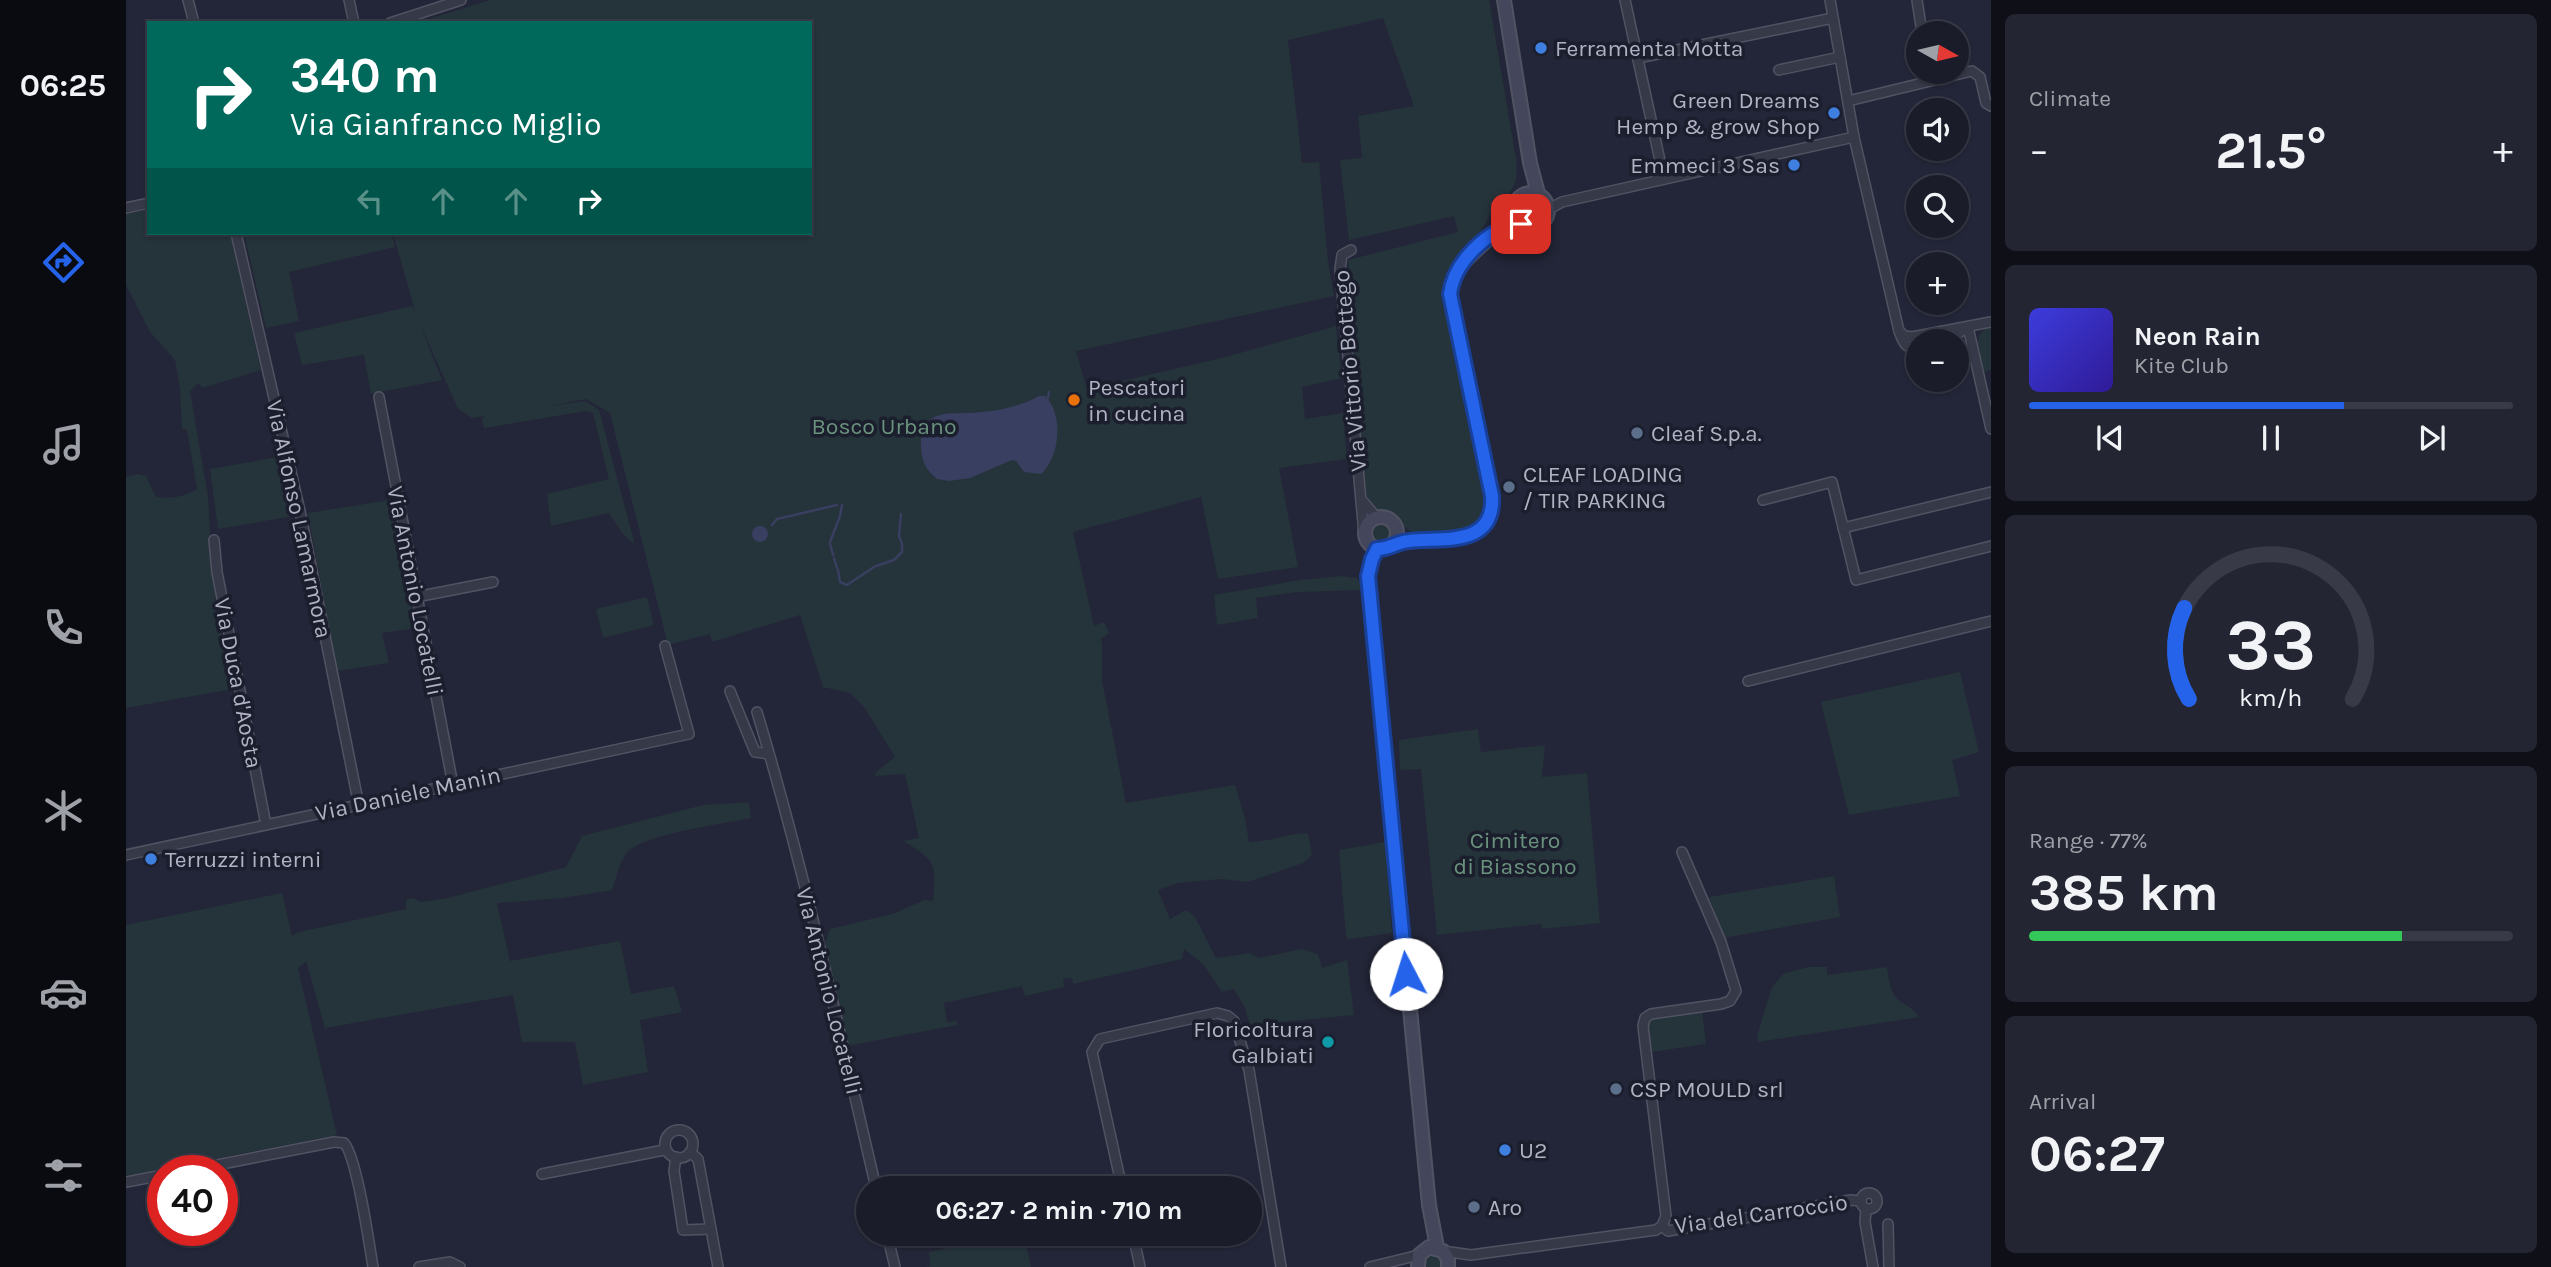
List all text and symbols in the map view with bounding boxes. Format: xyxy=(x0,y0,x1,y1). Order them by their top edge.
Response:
north arrow xyxy=(1906,21,1969,84)
map controls xyxy=(1906,21,1969,392)
place label: Ferramenta Motta xyxy=(1555,35,1744,62)
marker: Ferramenta Motta xyxy=(1533,40,1549,56)
text: 340 m xyxy=(290,47,440,104)
icon: right xyxy=(175,49,266,140)
text: 06:25 xyxy=(20,67,106,104)
text: Climate xyxy=(2029,85,2111,112)
place label: Green Dreams Hemp & grow Shop xyxy=(1616,87,1820,140)
button: sound xyxy=(1906,98,1969,161)
marker: Green Dreams Hemp & grow Shop xyxy=(1826,105,1842,121)
text: Via Gianfranco Miglio xyxy=(290,106,602,143)
text: 21.5° xyxy=(2215,120,2327,181)
text: − xyxy=(2029,128,2049,173)
text: + xyxy=(2493,128,2513,173)
place label: Emmeci 3 Sas xyxy=(1630,152,1780,179)
marker: Emmeci 3 Sas xyxy=(1786,157,1802,173)
button: search xyxy=(1906,175,1969,238)
icon: left xyxy=(351,182,389,220)
icon: ahead xyxy=(424,182,462,220)
icon: ahead xyxy=(497,182,535,220)
icon: right xyxy=(570,182,608,220)
pin xyxy=(1491,194,1551,254)
icon: arrive xyxy=(1502,205,1540,243)
icon: directions xyxy=(39,238,88,287)
button: + xyxy=(1906,252,1969,315)
street label: Via Vittorio Bottego xyxy=(1328,269,1372,473)
text: Neon Rain xyxy=(2134,321,2261,352)
button: − xyxy=(1906,329,1969,392)
text: Kite Club xyxy=(2134,352,2229,379)
place label: Pescatori in cucina xyxy=(1088,374,1186,427)
marker: Pescatori in cucina xyxy=(1066,392,1082,408)
street label: Via Alfonso Lamarmora xyxy=(261,397,337,641)
park label: Bosco Urbano xyxy=(812,413,956,440)
icon: previous xyxy=(2091,419,2129,457)
icon: pause xyxy=(2252,419,2290,457)
icon: next xyxy=(2413,419,2451,457)
icon: music xyxy=(39,420,88,469)
place label: Cleaf S.p.a. xyxy=(1651,420,1762,447)
marker: Cleaf S.p.a. xyxy=(1629,425,1645,441)
place label: CLEAF LOADING / TIR PARKING xyxy=(1523,461,1682,514)
marker: CLEAF LOADING / TIR PARKING xyxy=(1501,479,1517,495)
street label: Via Antonio Locatelli xyxy=(381,484,449,698)
street label: Via Duca d'Aosta xyxy=(208,596,268,770)
icon: phone xyxy=(39,603,88,652)
text: 33 xyxy=(2226,603,2316,688)
text: km/h xyxy=(2239,683,2303,712)
street label: Via Daniele Manin xyxy=(313,761,503,827)
icon: climate xyxy=(39,786,88,835)
park label: Cimitero di Biassono xyxy=(1454,827,1576,880)
text: Range · 77% xyxy=(2029,827,2148,854)
place label: Terruzzi interni xyxy=(165,846,322,873)
marker: Terruzzi interni xyxy=(143,851,159,867)
text: 385 km xyxy=(2029,862,2219,923)
street label: Via Antonio Locatelli xyxy=(790,884,868,1098)
position arrow xyxy=(1369,937,1443,1011)
icon: car xyxy=(39,968,88,1017)
place label: Floricoltura Galbiati xyxy=(1193,1016,1314,1069)
marker: Floricoltura Galbiati xyxy=(1320,1034,1336,1050)
place label: CSP MOULD srl xyxy=(1630,1076,1784,1103)
marker: CSP MOULD srl xyxy=(1608,1081,1624,1097)
text: Arrival xyxy=(2029,1088,2096,1115)
text: 06:27 xyxy=(2029,1123,2165,1184)
place label: U2 xyxy=(1519,1137,1547,1164)
marker: U2 xyxy=(1497,1142,1513,1158)
icon: filters xyxy=(39,1151,88,1200)
speed limit sign: 40 xyxy=(147,1155,238,1246)
street label: Via del Carroccio xyxy=(1673,1188,1849,1240)
place label: Aro xyxy=(1488,1194,1522,1221)
text: 06:27 · 2 min · 710 m xyxy=(935,1195,1183,1226)
marker: Aro xyxy=(1466,1199,1482,1215)

